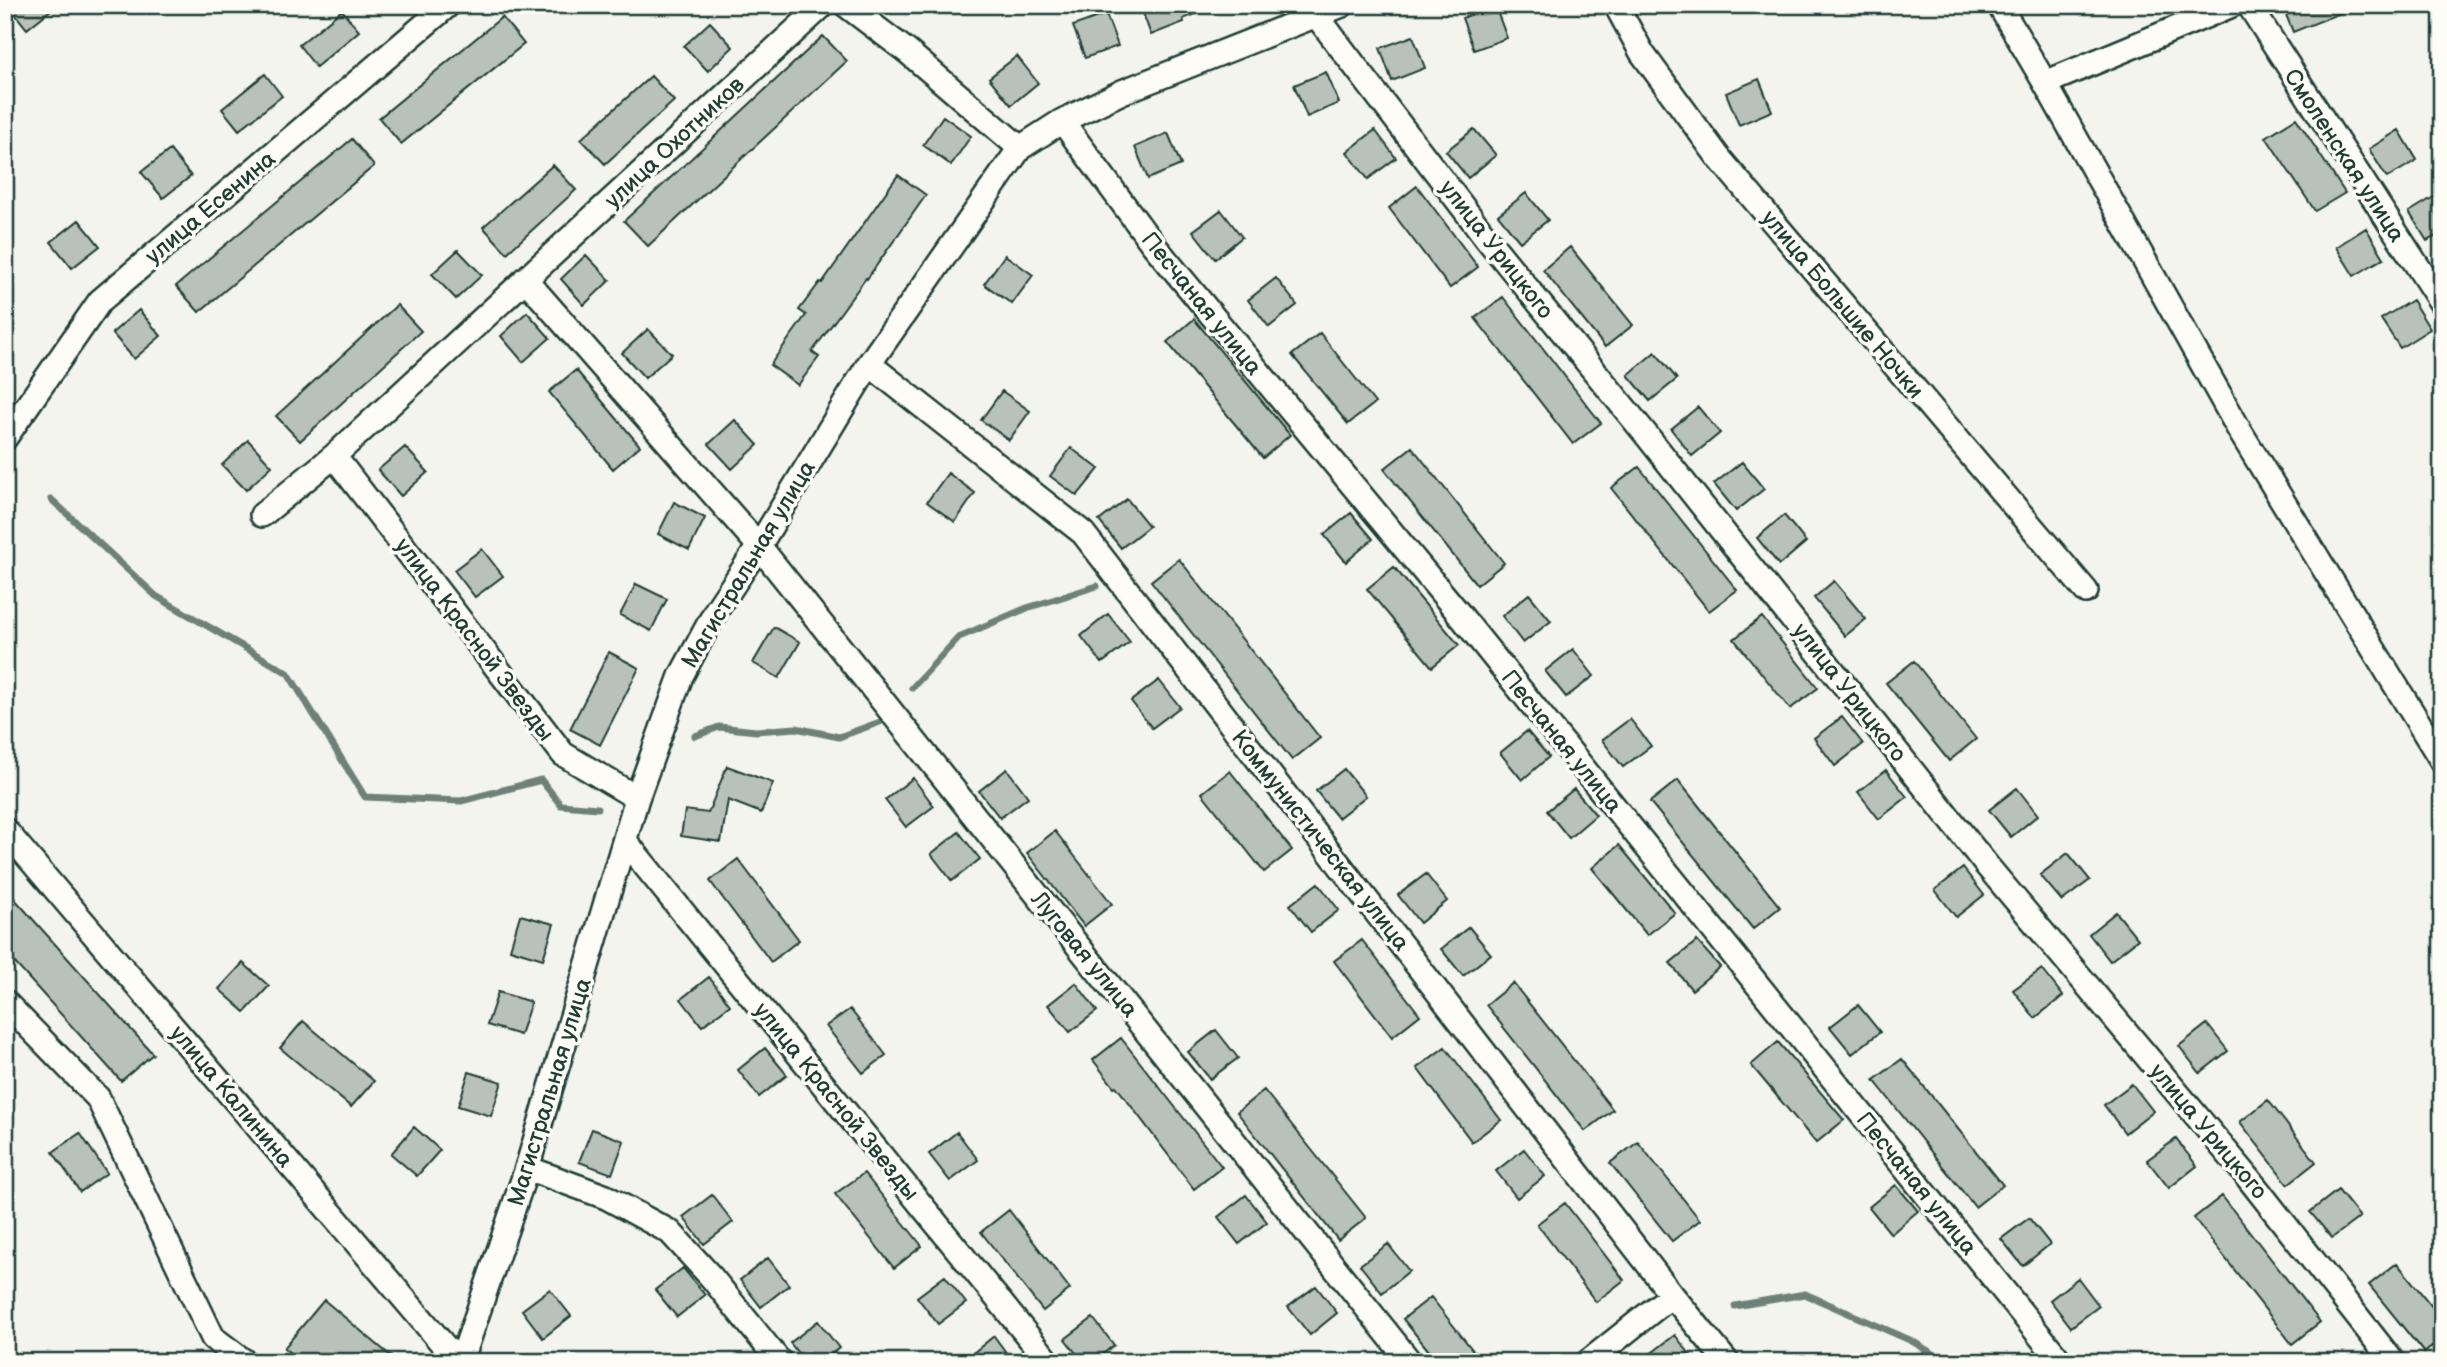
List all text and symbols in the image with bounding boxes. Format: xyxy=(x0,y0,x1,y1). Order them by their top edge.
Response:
street label: Смоленская улица xyxy=(2278,64,2411,248)
street label: улица Охотников xyxy=(599,71,750,215)
street label: улица Есенина xyxy=(140,145,282,270)
street label: улица Урицкого xyxy=(1433,175,1559,325)
street label: улица Большие Ночки xyxy=(1755,205,1929,405)
street label: Песчаная улица xyxy=(1135,226,1268,381)
street label: Магистральная улица xyxy=(676,455,822,673)
street label: улица Красной Звезды xyxy=(389,533,560,747)
street label: улица Урицкого xyxy=(1786,618,1912,768)
street label: Песчаная улица xyxy=(1495,664,1628,819)
street label: Коммунистическая улица xyxy=(1225,725,1415,957)
street label: Луговая улица xyxy=(1024,885,1144,1024)
street label: Магистральная улица xyxy=(502,975,598,1210)
street label: улица Красной Звезды xyxy=(748,997,925,1206)
street label: улица Калинина xyxy=(164,1020,299,1174)
street label: улица Урицкого xyxy=(2143,1058,2273,1205)
street label: Песчаная улица xyxy=(1850,1106,1983,1261)

